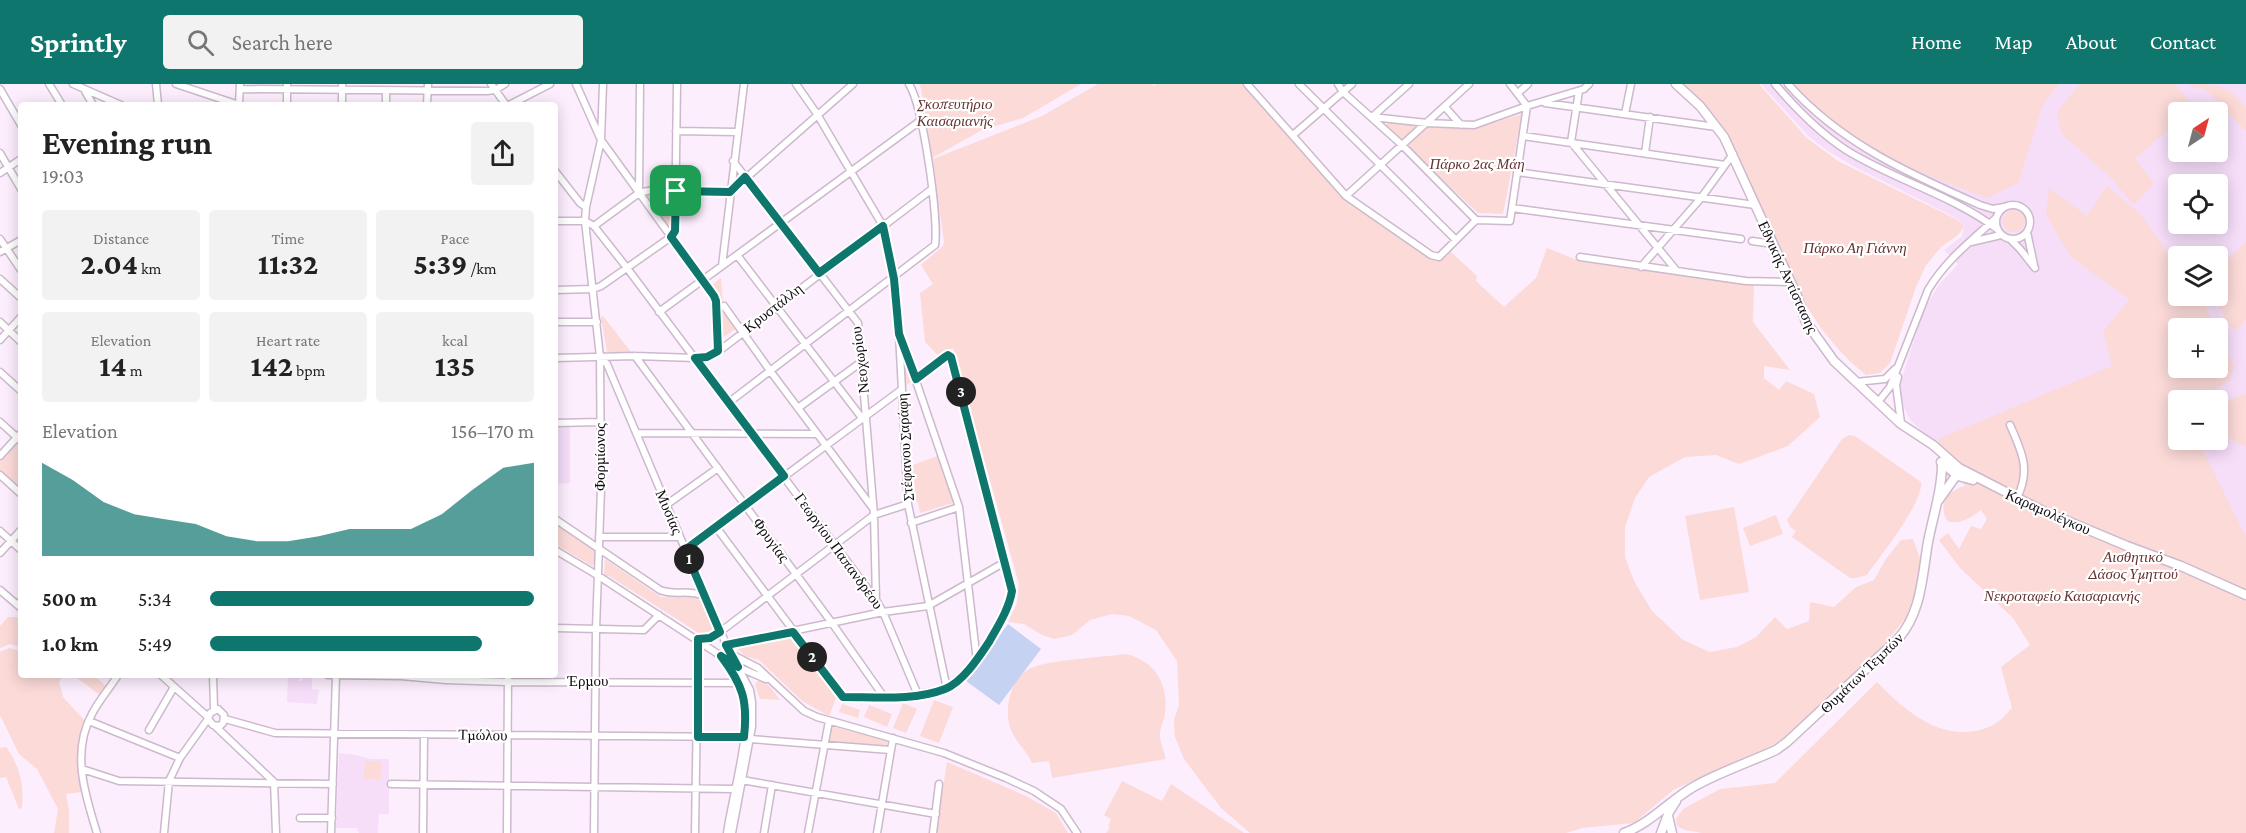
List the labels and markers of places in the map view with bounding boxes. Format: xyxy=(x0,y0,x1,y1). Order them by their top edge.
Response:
pin xyxy=(650,165,701,216)
pin: 3 xyxy=(946,377,976,407)
pin: 1 xyxy=(674,544,704,574)
pin: 2 xyxy=(797,642,827,672)

